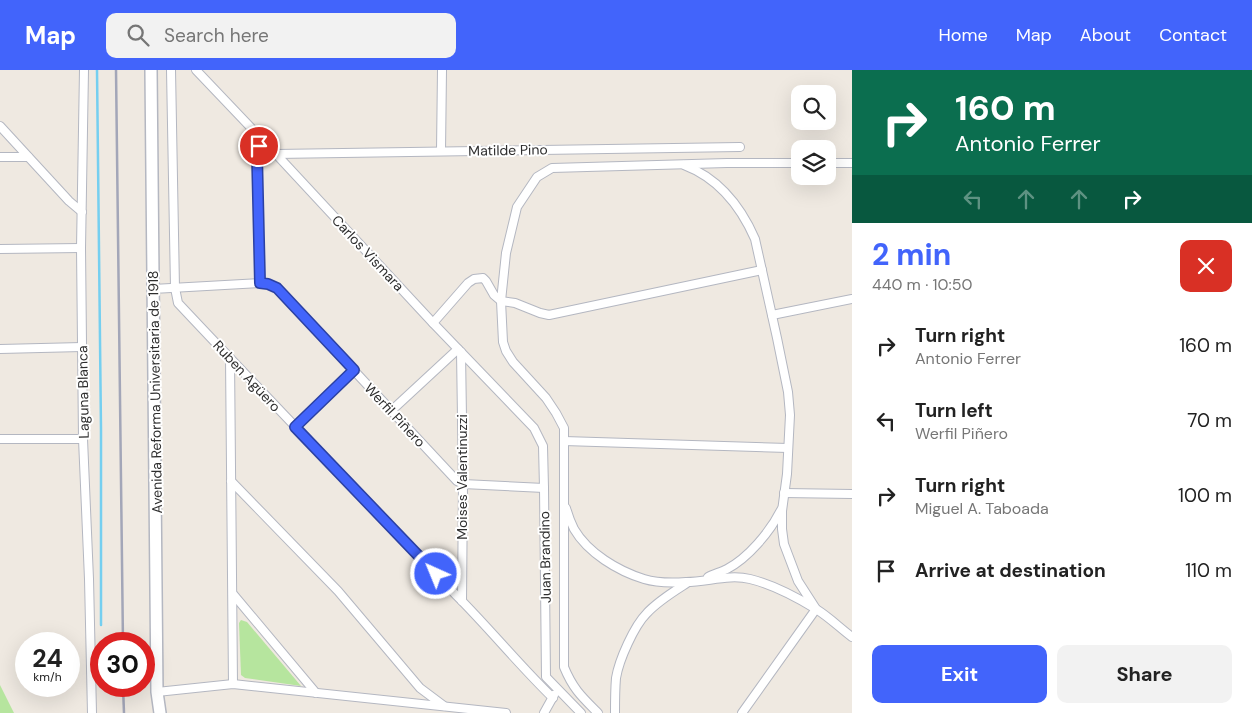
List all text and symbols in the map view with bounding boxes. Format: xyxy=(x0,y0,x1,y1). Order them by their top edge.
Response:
search box xyxy=(106,13,456,58)
text: Map xyxy=(25,20,76,51)
icon: search xyxy=(124,21,152,49)
text: Search here xyxy=(164,23,269,48)
text: Home xyxy=(938,23,988,47)
text: Map xyxy=(1016,23,1052,47)
text: About xyxy=(1080,23,1131,47)
text: Contact xyxy=(1159,23,1227,47)
map controls xyxy=(791,85,836,185)
button: search xyxy=(791,85,836,130)
text: 160 m xyxy=(955,85,1056,131)
icon: right xyxy=(872,90,937,155)
pin xyxy=(238,125,280,167)
text: Antonio Ferrer xyxy=(955,129,1101,158)
icon: arrive xyxy=(245,132,273,160)
street label: Matilde Pino xyxy=(468,140,548,160)
button: layers xyxy=(791,140,836,185)
icon: left xyxy=(959,185,987,213)
icon: ahead xyxy=(1012,185,1040,213)
icon: ahead xyxy=(1065,185,1093,213)
icon: right xyxy=(1118,185,1146,213)
street label: Carlos Vismara xyxy=(328,211,408,295)
text: 2 min xyxy=(872,235,951,274)
button: close xyxy=(1180,240,1232,292)
street label: Avenida Reforma Universitaria de 1918 xyxy=(144,270,166,514)
text: 440 m · 10:50 xyxy=(872,274,972,295)
text: Turn right xyxy=(915,323,1005,348)
icon: right xyxy=(872,332,900,360)
text: 160 m xyxy=(1179,333,1232,358)
street label: Ruben Agüero xyxy=(209,337,285,415)
street label: Laguna Blanca xyxy=(73,345,93,439)
text: Antonio Ferrer xyxy=(915,348,1021,369)
street label: Werfil Piñero xyxy=(361,379,429,451)
text: Turn left xyxy=(915,398,993,423)
icon: left xyxy=(872,407,900,435)
text: 70 m xyxy=(1187,408,1232,433)
street label: Moises Valentinuzzi xyxy=(453,414,471,540)
text: Werfil Piñero xyxy=(915,423,1008,444)
text: Turn right xyxy=(915,473,1005,498)
icon: right xyxy=(872,482,900,510)
text: 100 m xyxy=(1178,483,1232,508)
text: Miguel A. Taboada xyxy=(915,498,1049,519)
street label: Juan Brandino xyxy=(535,511,555,603)
position arrow xyxy=(409,547,461,599)
icon: arrive xyxy=(872,557,900,585)
text: Arrive at destination xyxy=(915,558,1106,583)
text: 110 m xyxy=(1185,558,1232,583)
speed limit sign: 30 xyxy=(90,632,155,697)
text: 24 xyxy=(32,642,63,675)
button: Exit xyxy=(872,645,1047,703)
button: Share xyxy=(1057,645,1232,703)
text: km/h xyxy=(33,669,62,685)

